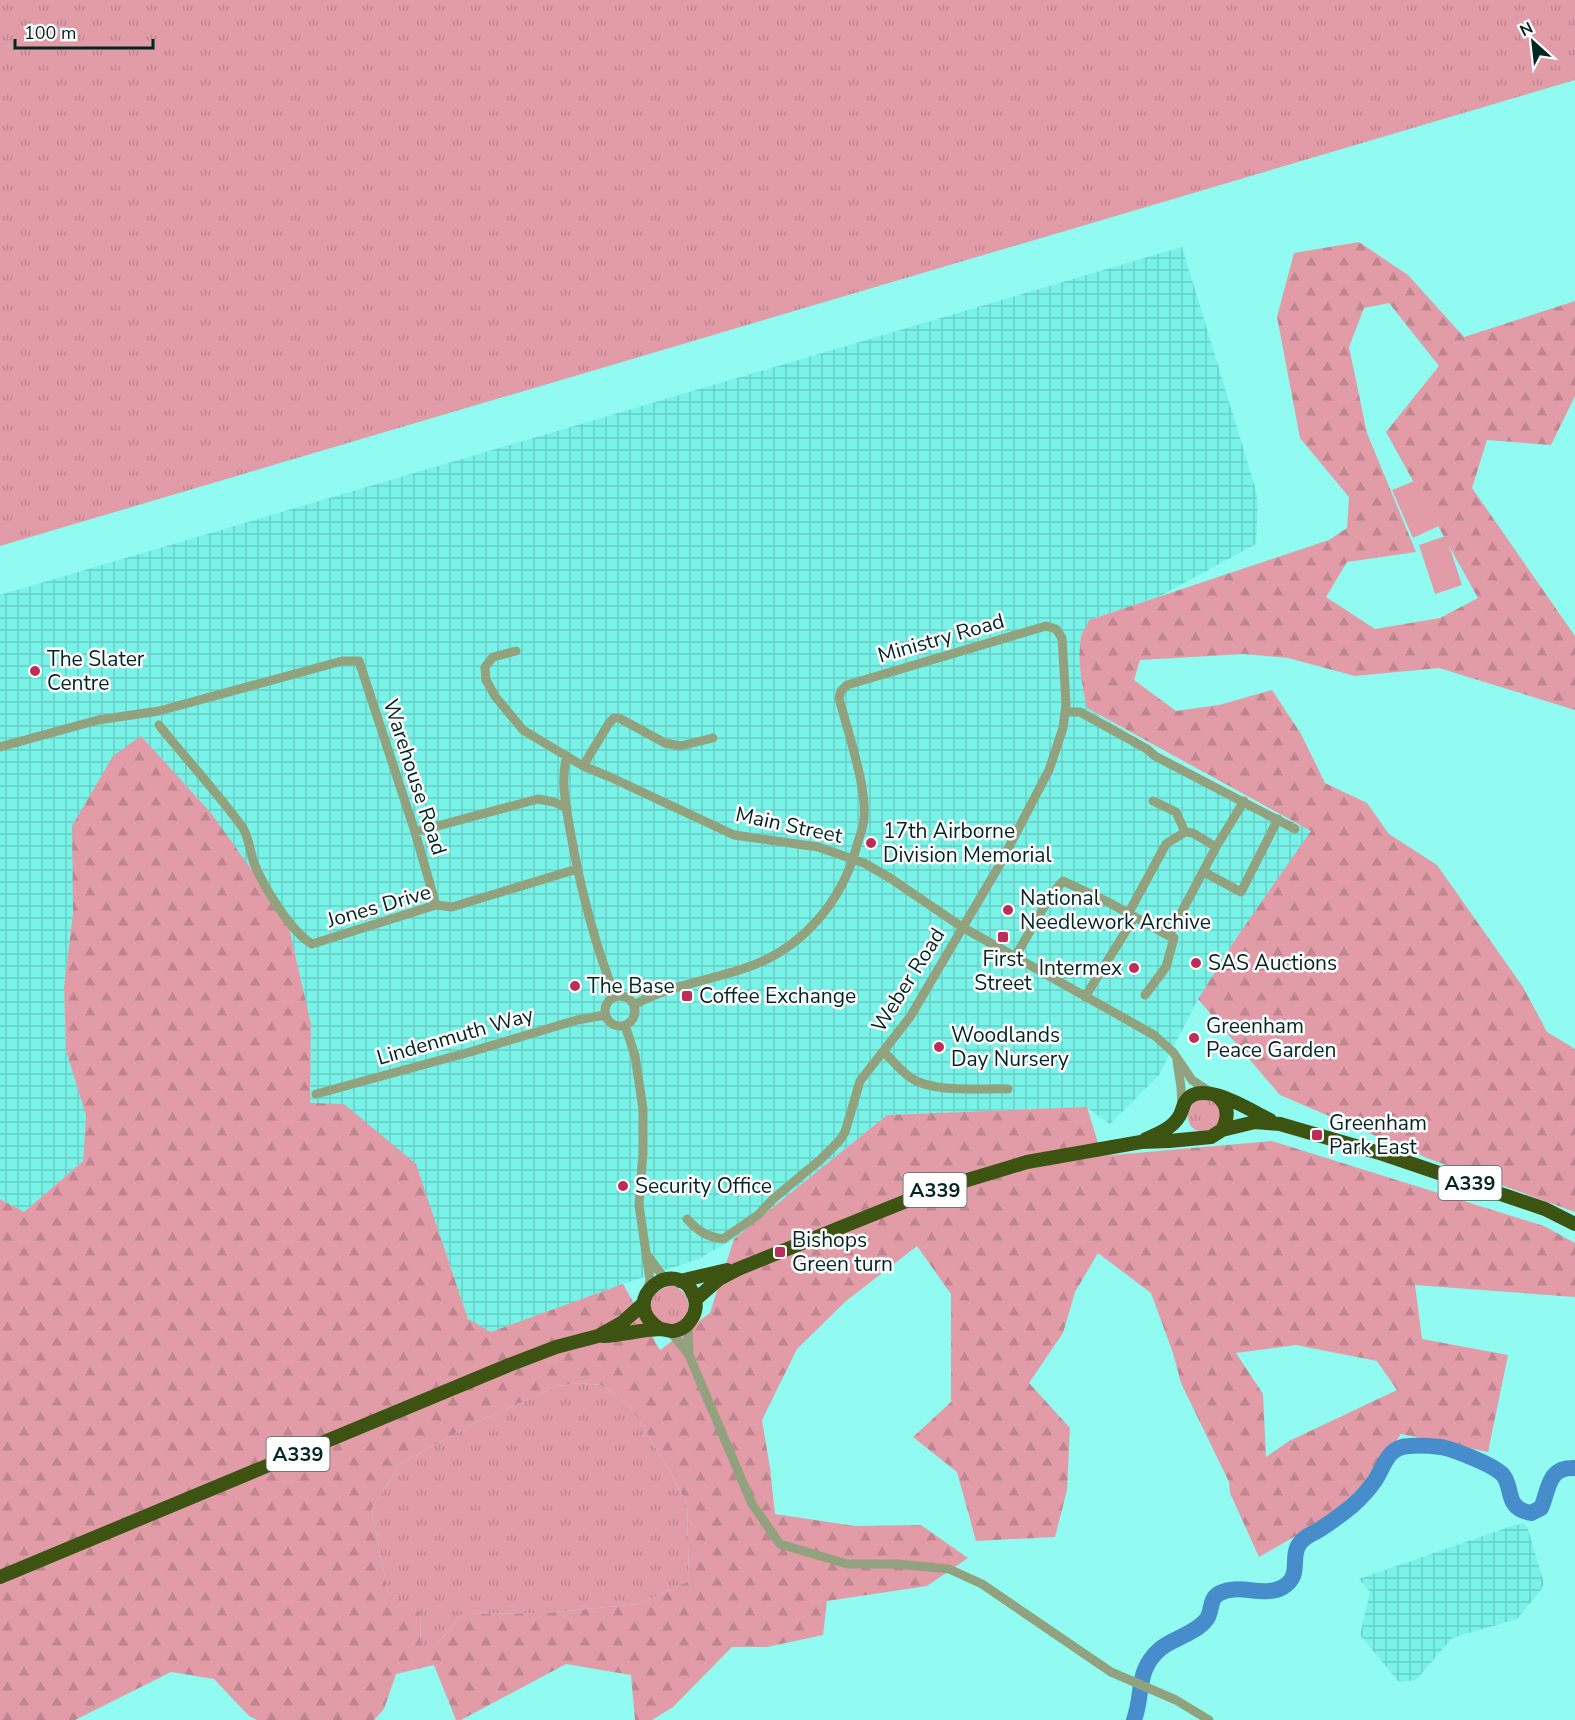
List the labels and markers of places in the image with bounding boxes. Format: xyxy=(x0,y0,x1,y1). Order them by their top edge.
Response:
place label: The Slater Centre xyxy=(47,645,145,697)
marker: The Slater Centre xyxy=(28,664,42,678)
place label: 17th Airborne Division Memorial xyxy=(883,817,1052,869)
marker: 17th Airborne Division Memorial xyxy=(864,836,878,850)
place label: National Needlework Archive xyxy=(1020,884,1211,936)
marker: National Needlework Archive xyxy=(1001,903,1015,917)
marker: First Street xyxy=(996,930,1010,944)
place label: First Street xyxy=(974,945,1032,997)
place label: SAS Auctions xyxy=(1208,949,1337,977)
place label: Intermex xyxy=(1039,954,1122,982)
marker: SAS Auctions xyxy=(1189,956,1203,970)
marker: Intermex xyxy=(1127,961,1141,975)
place label: The Base xyxy=(587,972,675,1000)
marker: The Base xyxy=(568,979,582,993)
place label: Coffee Exchange xyxy=(699,982,856,1010)
marker: Coffee Exchange xyxy=(680,989,694,1003)
place label: Greenham Peace Garden xyxy=(1206,1012,1336,1064)
place label: Woodlands Day Nursery xyxy=(951,1021,1069,1073)
marker: Greenham Peace Garden xyxy=(1187,1031,1201,1045)
marker: Woodlands Day Nursery xyxy=(932,1040,946,1054)
place label: Greenham Park East xyxy=(1329,1109,1427,1161)
marker: Greenham Park East xyxy=(1310,1128,1324,1142)
place label: Security Office xyxy=(635,1172,772,1200)
marker: Security Office xyxy=(616,1179,630,1193)
place label: Bishops Green turn xyxy=(792,1226,893,1278)
marker: Bishops Green turn xyxy=(773,1245,787,1259)

